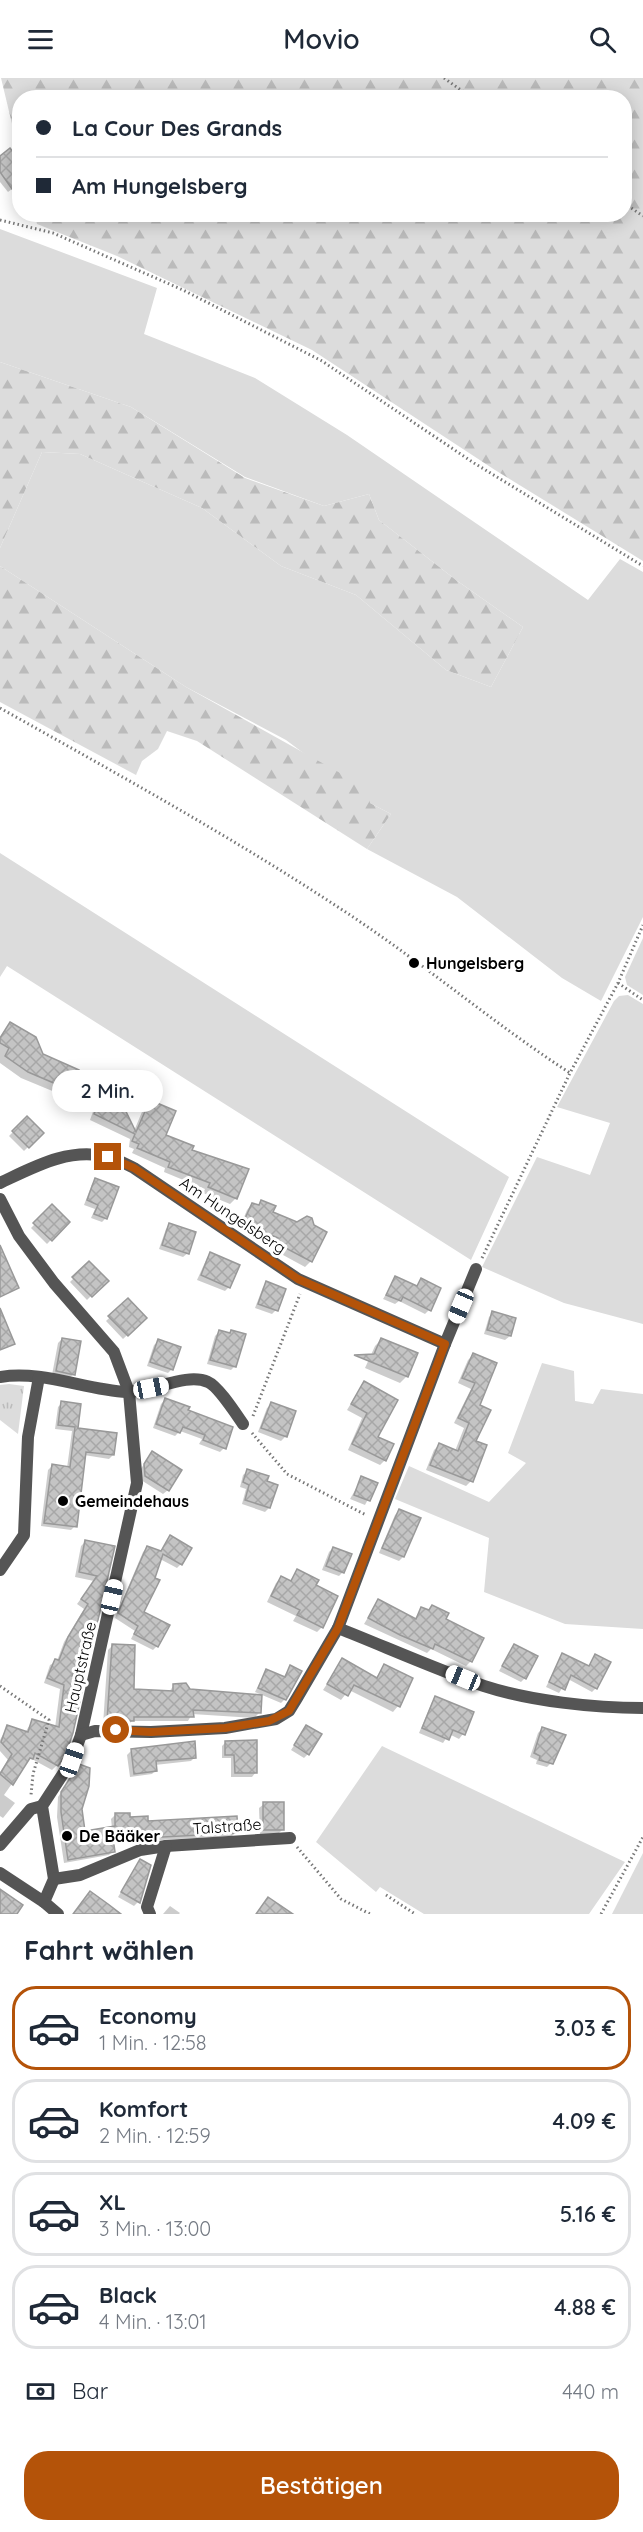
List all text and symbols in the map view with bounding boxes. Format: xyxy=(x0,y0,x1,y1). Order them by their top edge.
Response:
text: Movio xyxy=(283,22,360,56)
icon: menu xyxy=(24,23,57,56)
icon: search xyxy=(586,23,619,56)
text: La Cour Des Grands xyxy=(72,114,282,142)
text: Am Hungelsberg xyxy=(72,172,248,200)
place label: Hungelsberg xyxy=(426,953,524,973)
marker: Hungelsberg xyxy=(407,956,421,970)
callout: 2 Min. xyxy=(52,1070,164,1112)
text: 2 Min. xyxy=(80,1078,135,1103)
route end xyxy=(94,1143,121,1170)
street label: Am Hungelsberg xyxy=(176,1172,290,1258)
car xyxy=(446,1286,476,1326)
car xyxy=(132,1376,170,1400)
place label: Gemeindehaus xyxy=(75,1491,189,1511)
marker: Gemeindehaus xyxy=(56,1494,70,1508)
car xyxy=(99,1577,125,1617)
street label: Hauptstraße xyxy=(60,1619,100,1715)
car xyxy=(443,1663,483,1693)
route start xyxy=(102,1716,129,1743)
car xyxy=(58,1740,86,1780)
street label: Talstraße xyxy=(192,1814,262,1838)
place label: De Bääker xyxy=(79,1826,160,1846)
marker: De Bääker xyxy=(60,1829,74,1843)
text: Fahrt wählen xyxy=(24,1933,194,1967)
icon: car xyxy=(27,2001,81,2055)
text: Economy xyxy=(99,2002,197,2030)
text: 3.03 € xyxy=(554,2014,616,2042)
text: 1 Min. · 12:58 xyxy=(99,2030,207,2055)
icon: car xyxy=(27,2094,81,2148)
text: Komfort xyxy=(99,2095,188,2123)
text: 4.09 € xyxy=(552,2107,616,2135)
text: 2 Min. · 12:59 xyxy=(99,2123,211,2148)
icon: car xyxy=(27,2187,81,2241)
text: XL xyxy=(99,2188,126,2216)
text: 5.16 € xyxy=(560,2200,616,2228)
text: 3 Min. · 13:00 xyxy=(99,2216,211,2241)
icon: car xyxy=(27,2280,81,2334)
text: Black xyxy=(99,2281,157,2309)
text: 4.88 € xyxy=(554,2293,616,2321)
text: 4 Min. · 13:01 xyxy=(99,2309,207,2334)
icon: cash xyxy=(24,2375,57,2408)
text: Bar xyxy=(72,2377,108,2405)
text: 440 m xyxy=(562,2379,619,2404)
button: Bestätigen xyxy=(24,2451,619,2520)

